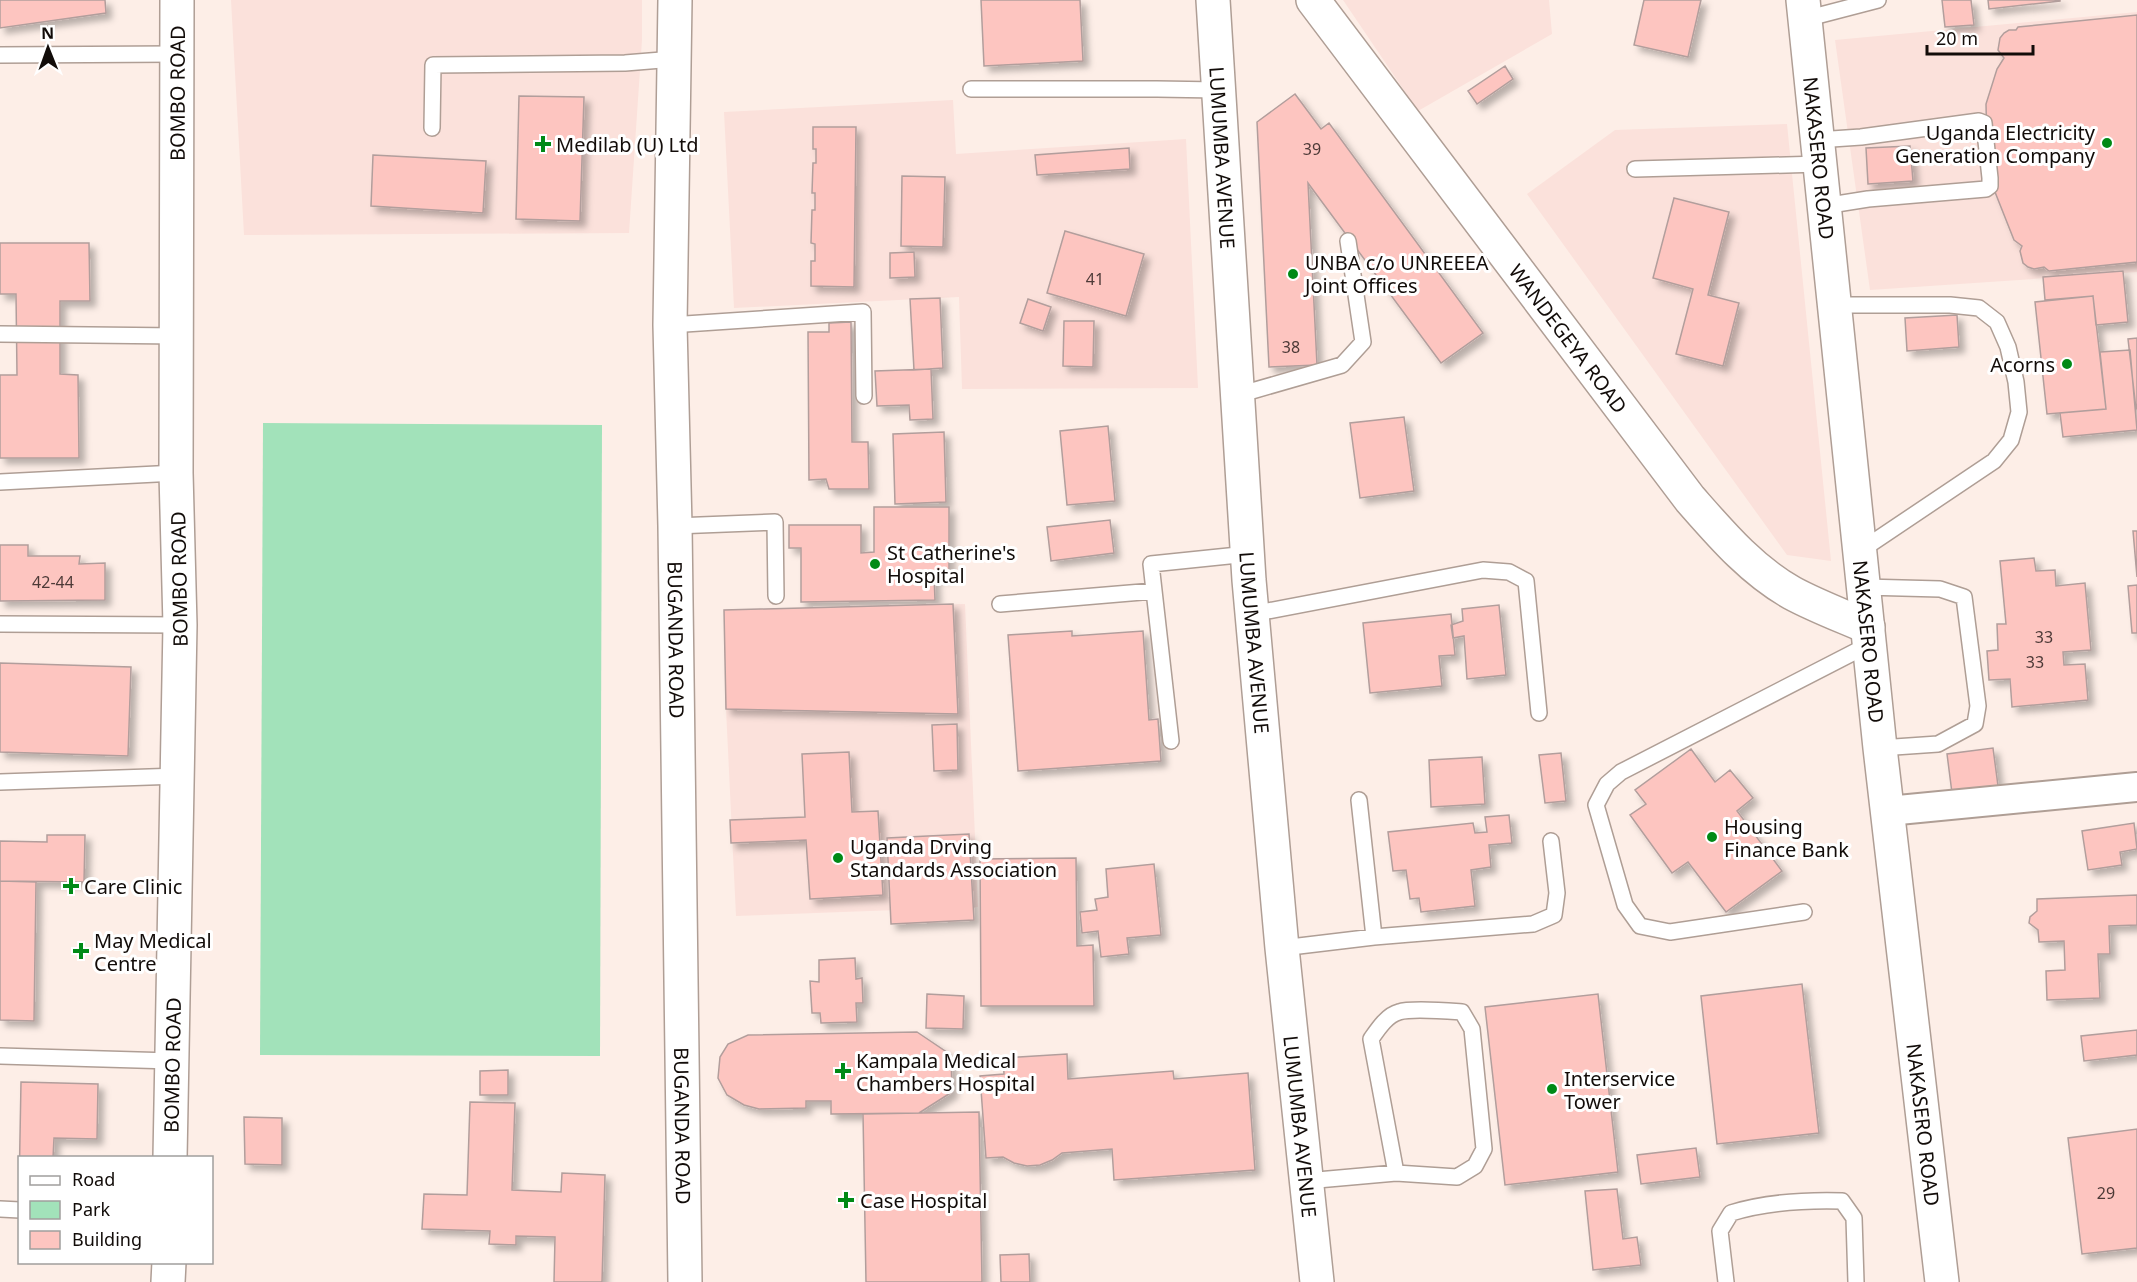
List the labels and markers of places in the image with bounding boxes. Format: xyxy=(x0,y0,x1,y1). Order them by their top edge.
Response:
place label: Uganda Electricity Generation Company xyxy=(1895,119,2096,169)
place label: Medilab (U) Ltd xyxy=(556,131,699,158)
marker: Medilab (U) Ltd xyxy=(534,135,552,153)
marker: Uganda Electricity Generation Company xyxy=(2100,136,2114,150)
place label: UNBA c/o UNREEEA Joint Offices xyxy=(1303,249,1489,299)
marker: UNBA c/o UNREEEA Joint Offices xyxy=(1286,267,1300,281)
place label: Acorns xyxy=(1990,351,2055,378)
marker: Acorns xyxy=(2060,357,2074,371)
place label: St Catherine's Hospital xyxy=(887,539,1015,589)
marker: St Catherine's Hospital xyxy=(868,557,882,571)
place label: Housing Finance Bank xyxy=(1724,813,1849,863)
marker: Housing Finance Bank xyxy=(1705,830,1719,844)
place label: Uganda Drving Standards Association xyxy=(850,833,1057,883)
marker: Uganda Drving Standards Association xyxy=(831,851,845,865)
place label: Care Clinic xyxy=(84,873,182,900)
marker: Care Clinic xyxy=(62,877,80,895)
place label: May Medical Centre xyxy=(94,927,212,977)
marker: May Medical Centre xyxy=(72,942,90,960)
place label: Kampala Medical Chambers Hospital xyxy=(856,1047,1035,1097)
marker: Kampala Medical Chambers Hospital xyxy=(834,1062,852,1080)
place label: Interservice Tower xyxy=(1564,1065,1675,1115)
marker: Interservice Tower xyxy=(1545,1082,1559,1096)
place label: Case Hospital xyxy=(860,1187,987,1214)
marker: Case Hospital xyxy=(837,1191,855,1209)

